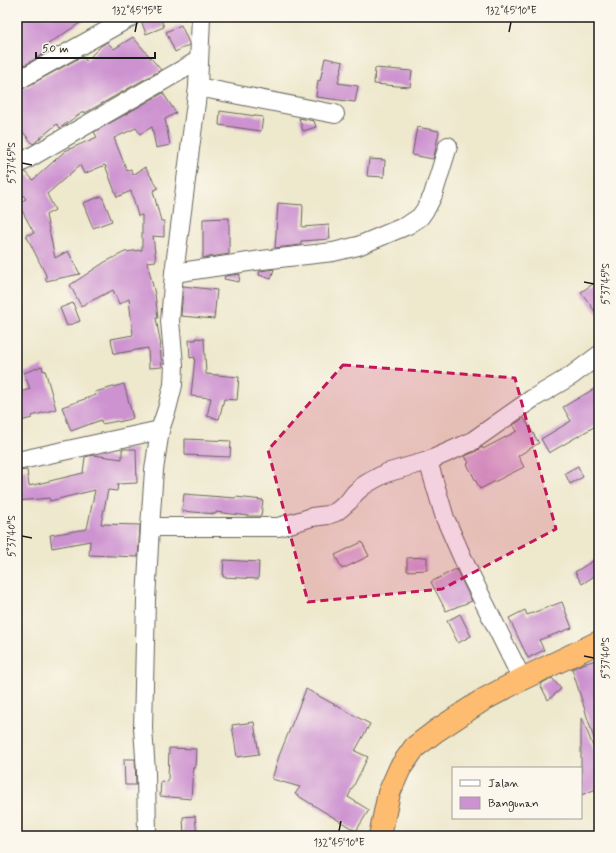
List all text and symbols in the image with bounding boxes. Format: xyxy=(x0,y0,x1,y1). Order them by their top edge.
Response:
text: 132°45'15"E xyxy=(112,4,162,18)
text: 132°45'10"E xyxy=(486,4,537,18)
scale bar xyxy=(36,34,155,60)
text: 50 m xyxy=(42,41,69,57)
text: 5°37'45"S xyxy=(5,142,19,184)
text: 5°37'45"S xyxy=(599,263,613,305)
text: 5°37'40"S xyxy=(5,515,19,557)
text: 5°37'40"S xyxy=(599,637,613,679)
legend xyxy=(452,767,582,819)
text: Jalan xyxy=(488,776,520,792)
text: Bangunan xyxy=(488,796,539,812)
text: 132°45'10"E xyxy=(314,836,365,850)

